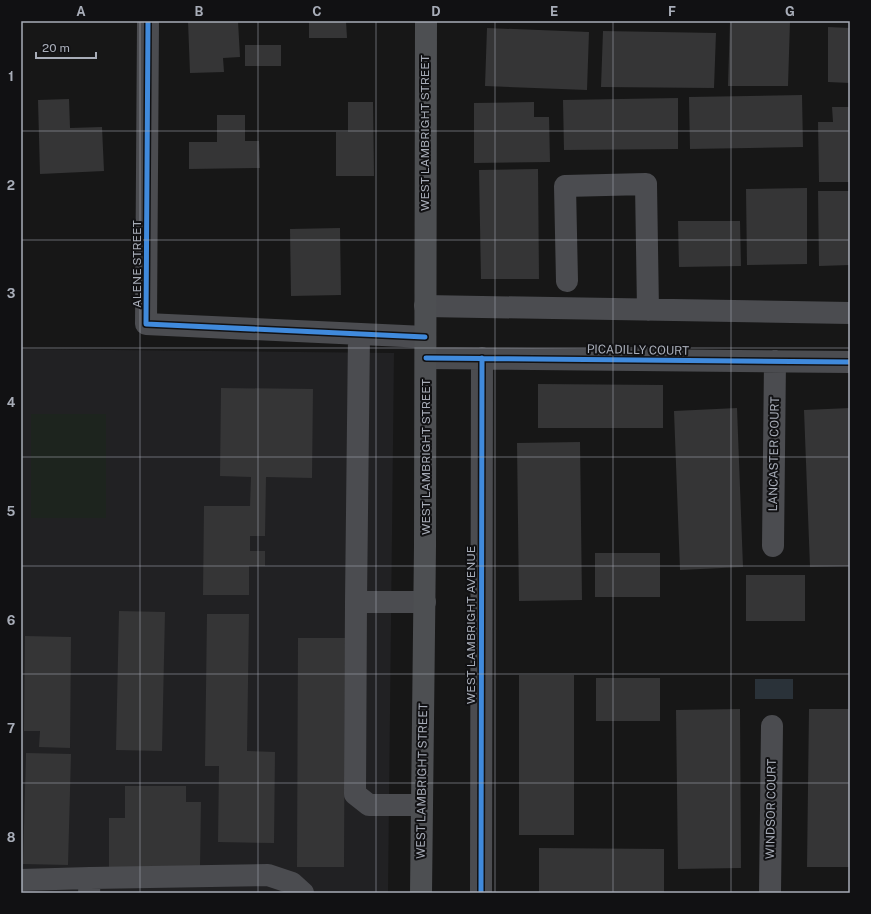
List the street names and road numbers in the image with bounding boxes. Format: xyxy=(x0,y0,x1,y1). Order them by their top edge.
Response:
street label: WEST LAMBRIGHT STREET xyxy=(418,55,432,211)
street label: ALENE STREET xyxy=(130,220,144,308)
street label: PICADILLY COURT xyxy=(587,342,689,358)
street label: WEST LAMBRIGHT STREET xyxy=(419,379,433,535)
street label: LANCASTER COURT xyxy=(766,396,782,512)
street label: WEST LAMBRIGHT AVENUE xyxy=(464,546,478,704)
street label: WEST LAMBRIGHT STREET xyxy=(414,703,430,859)
street label: WINDSOR COURT xyxy=(763,759,779,859)

